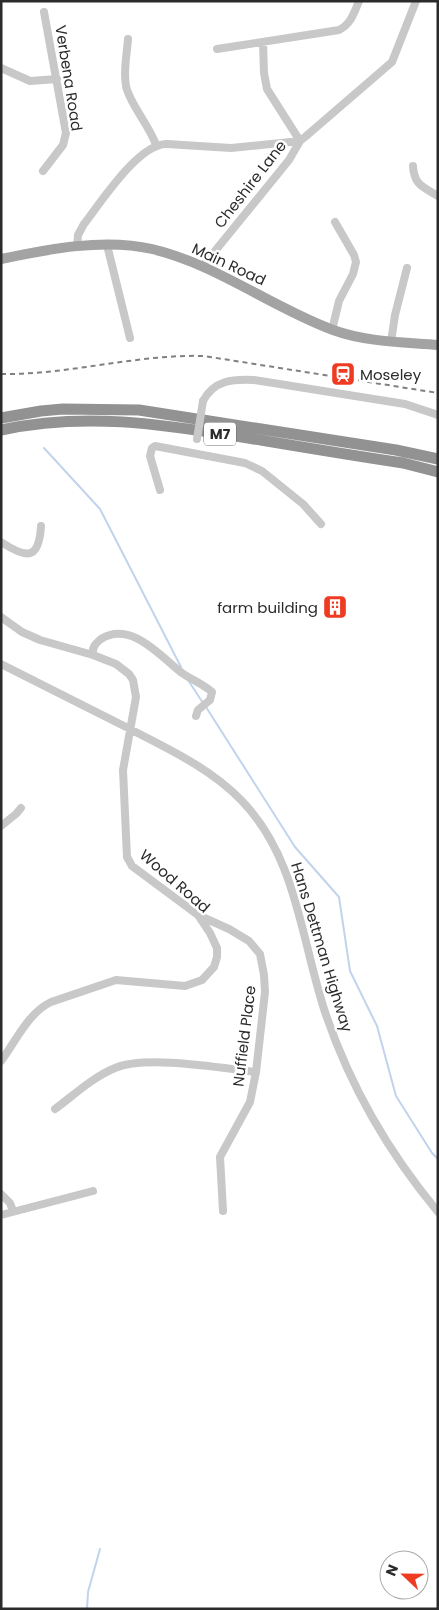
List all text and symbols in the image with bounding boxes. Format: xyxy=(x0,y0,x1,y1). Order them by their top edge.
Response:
street label: Verbena Road xyxy=(50,23,88,133)
street label: Cheshire Lane xyxy=(209,136,291,232)
street label: Main Road xyxy=(189,238,269,290)
station icon: Moseley xyxy=(330,361,356,387)
place label: Moseley xyxy=(360,364,422,385)
road number: M7 xyxy=(204,422,236,446)
building icon: farm building xyxy=(322,594,348,620)
place label: farm building xyxy=(217,597,318,618)
street label: Wood Road xyxy=(135,845,215,917)
street label: Hans Dettman Highway xyxy=(286,859,358,1035)
street label: Nuffield Place xyxy=(227,984,261,1088)
north arrow xyxy=(379,1550,429,1600)
text: N xyxy=(381,1562,403,1579)

